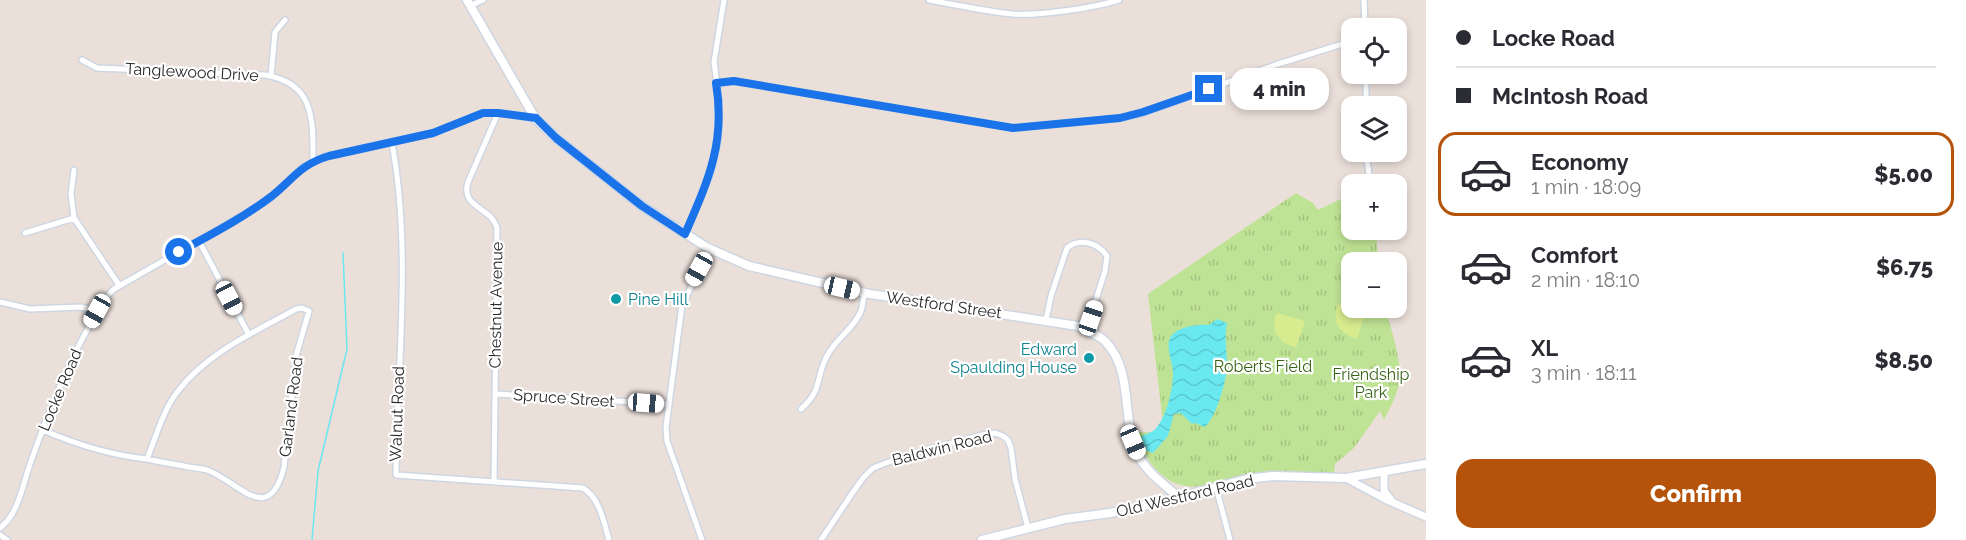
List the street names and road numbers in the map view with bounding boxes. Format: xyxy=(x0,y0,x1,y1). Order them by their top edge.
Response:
street label: Tanglewood Drive xyxy=(125,59,259,85)
street label: Chestnut Avenue xyxy=(485,241,507,369)
street label: Westford Street xyxy=(885,287,1004,323)
street label: Locke Road xyxy=(34,346,86,434)
street label: Garland Road xyxy=(275,356,307,458)
street label: Walnut Road xyxy=(386,366,408,462)
street label: Spruce Street xyxy=(513,385,616,411)
street label: Baldwin Road xyxy=(890,426,994,470)
street label: Old Westford Road xyxy=(1114,471,1256,521)

